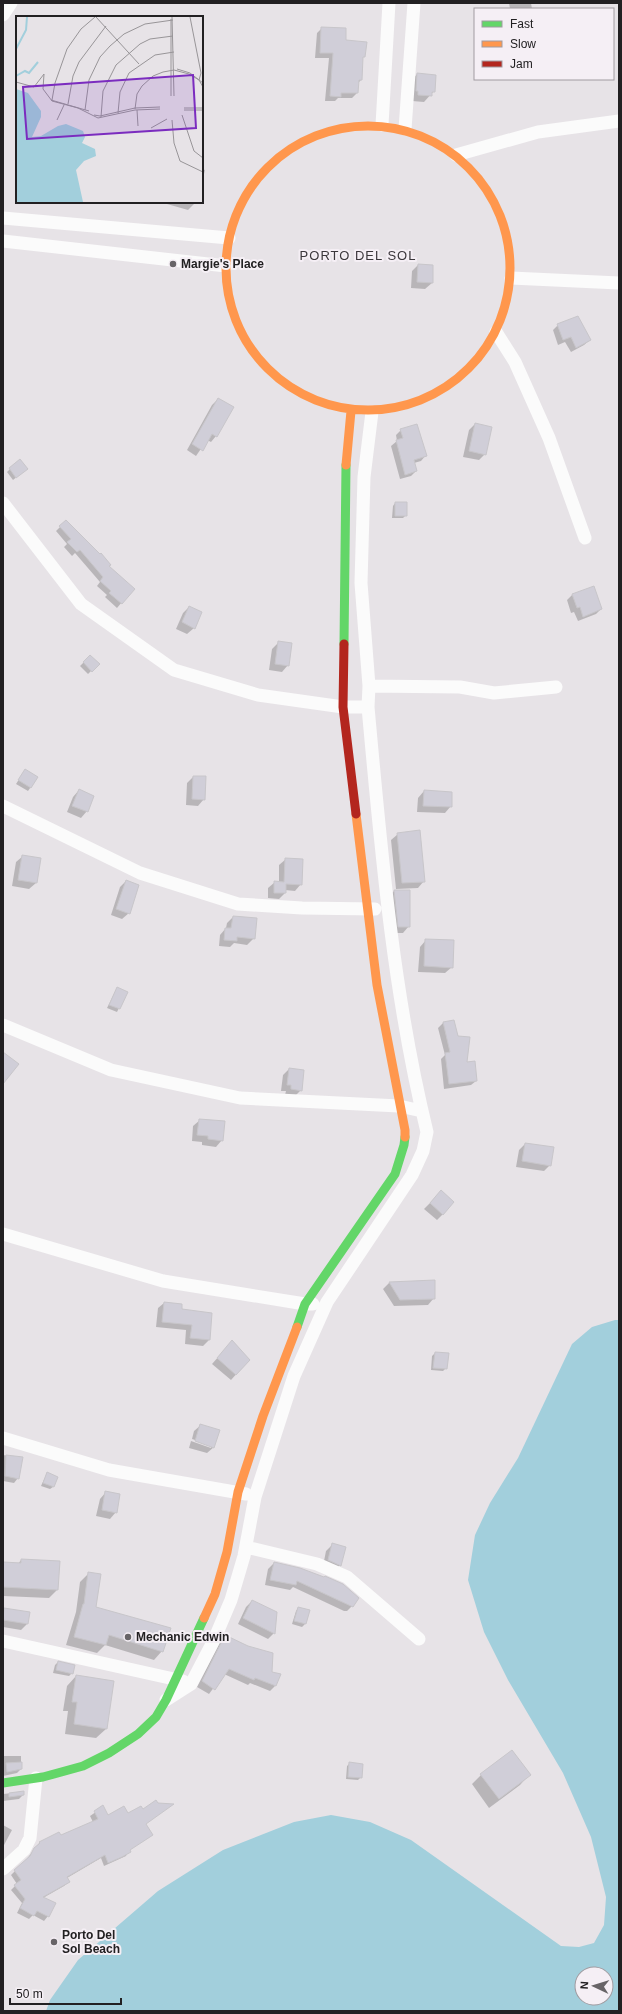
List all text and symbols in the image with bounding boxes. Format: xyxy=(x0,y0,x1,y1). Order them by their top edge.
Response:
legend xyxy=(474,8,614,80)
inset map xyxy=(16,16,203,203)
text: Fast xyxy=(510,17,534,31)
text: Slow xyxy=(510,37,536,51)
text: Jam xyxy=(510,57,533,71)
district label: PORTO DEL SOL xyxy=(300,248,416,263)
place label: Margie's Place xyxy=(181,257,264,271)
marker: Margie's Place xyxy=(168,259,178,269)
place label: Mechanic Edwin xyxy=(136,1630,229,1644)
marker: Mechanic Edwin xyxy=(123,1632,133,1642)
place label: Porto Del Sol Beach xyxy=(62,1928,120,1956)
marker: Porto Del Sol Beach xyxy=(49,1937,59,1947)
north arrow xyxy=(574,1966,614,2006)
scale bar xyxy=(10,1980,121,2006)
text: N xyxy=(578,1981,590,1990)
text: 50 m xyxy=(16,1987,43,2001)

